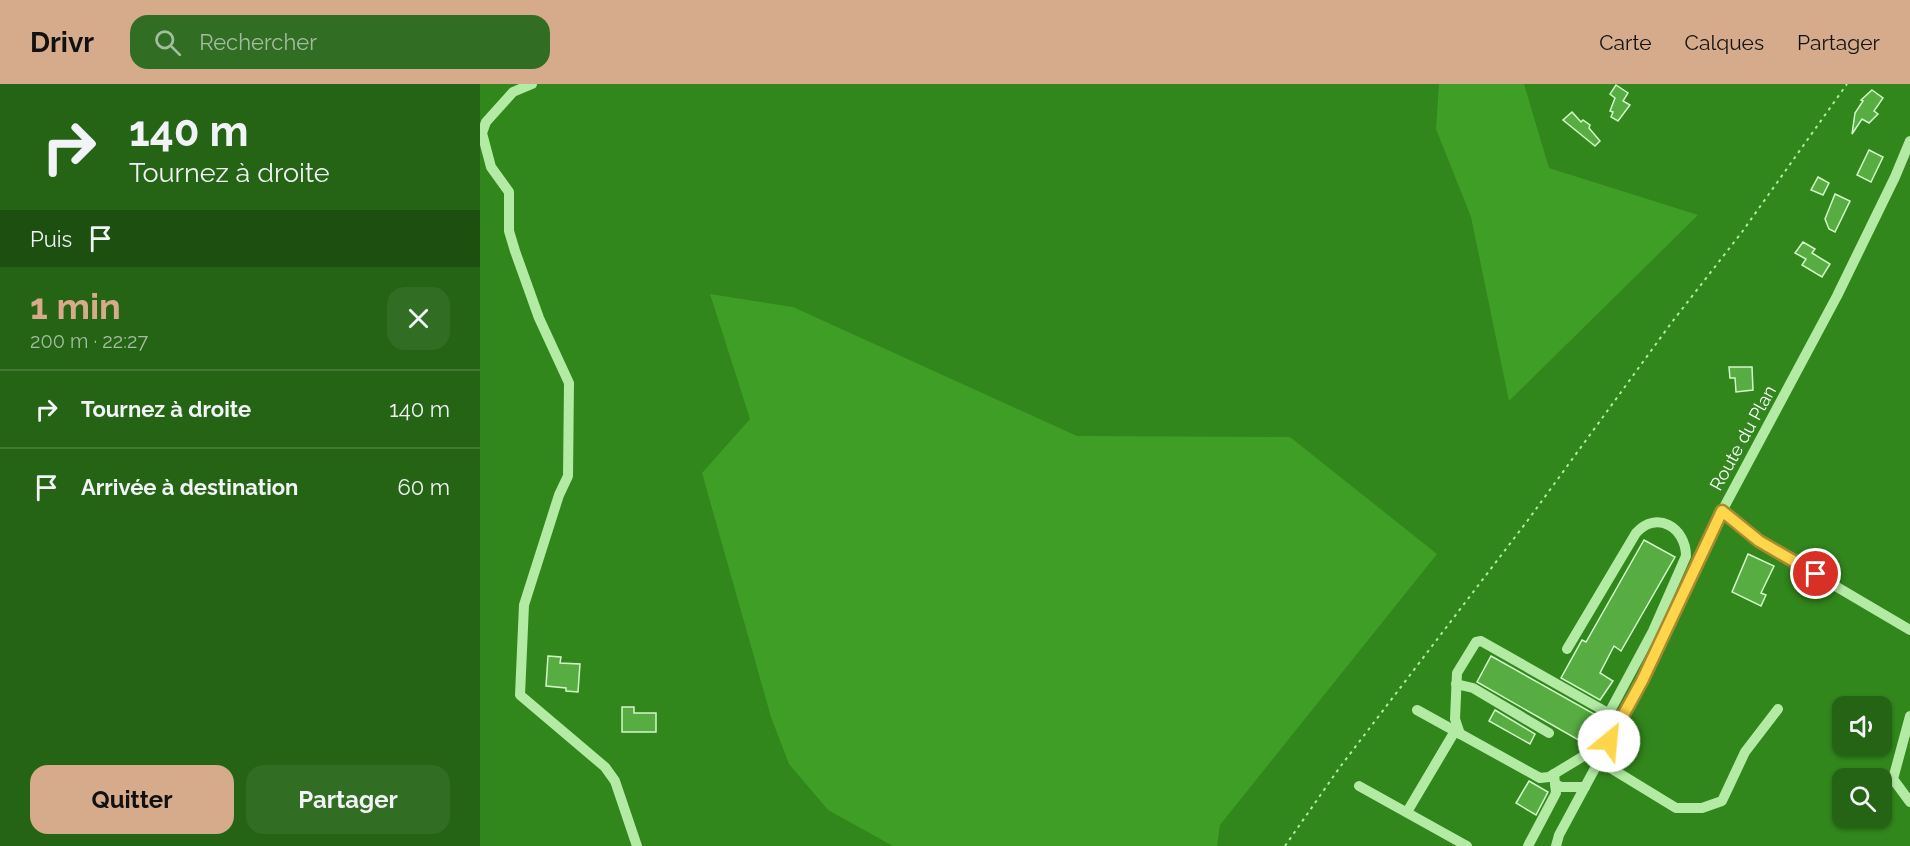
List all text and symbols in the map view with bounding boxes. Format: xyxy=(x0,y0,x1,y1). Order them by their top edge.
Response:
search box xyxy=(130,15,550,69)
text: Drivr xyxy=(30,26,94,59)
icon: search xyxy=(151,26,184,59)
text: Rechercher xyxy=(199,29,317,55)
text: Carte xyxy=(1599,30,1652,55)
text: Calques xyxy=(1685,30,1764,55)
text: Partager xyxy=(1797,30,1880,55)
text: 140 m xyxy=(129,107,249,156)
icon: right xyxy=(30,108,108,186)
text: Tournez à droite xyxy=(129,157,330,188)
icon: arrive xyxy=(84,222,117,255)
text: Puis xyxy=(30,226,72,252)
text: 1 min xyxy=(30,285,121,327)
button: close xyxy=(387,287,450,350)
text: 200 m · 22:27 xyxy=(30,329,148,353)
street label: Route du Plan xyxy=(1705,382,1780,494)
icon: right xyxy=(30,393,63,426)
text: Tournez à droite xyxy=(81,396,251,422)
text: 140 m xyxy=(389,396,450,422)
icon: arrive xyxy=(30,471,63,504)
text: Arrivée à destination xyxy=(81,474,298,500)
text: 60 m xyxy=(397,474,450,500)
pin xyxy=(1790,548,1841,599)
icon: arrive xyxy=(1799,557,1832,590)
map controls xyxy=(1832,696,1892,828)
button: sound xyxy=(1832,696,1892,756)
position arrow xyxy=(1577,709,1641,773)
button: Quitter xyxy=(30,765,234,834)
button: Partager xyxy=(246,765,450,834)
button: search xyxy=(1832,768,1892,828)

